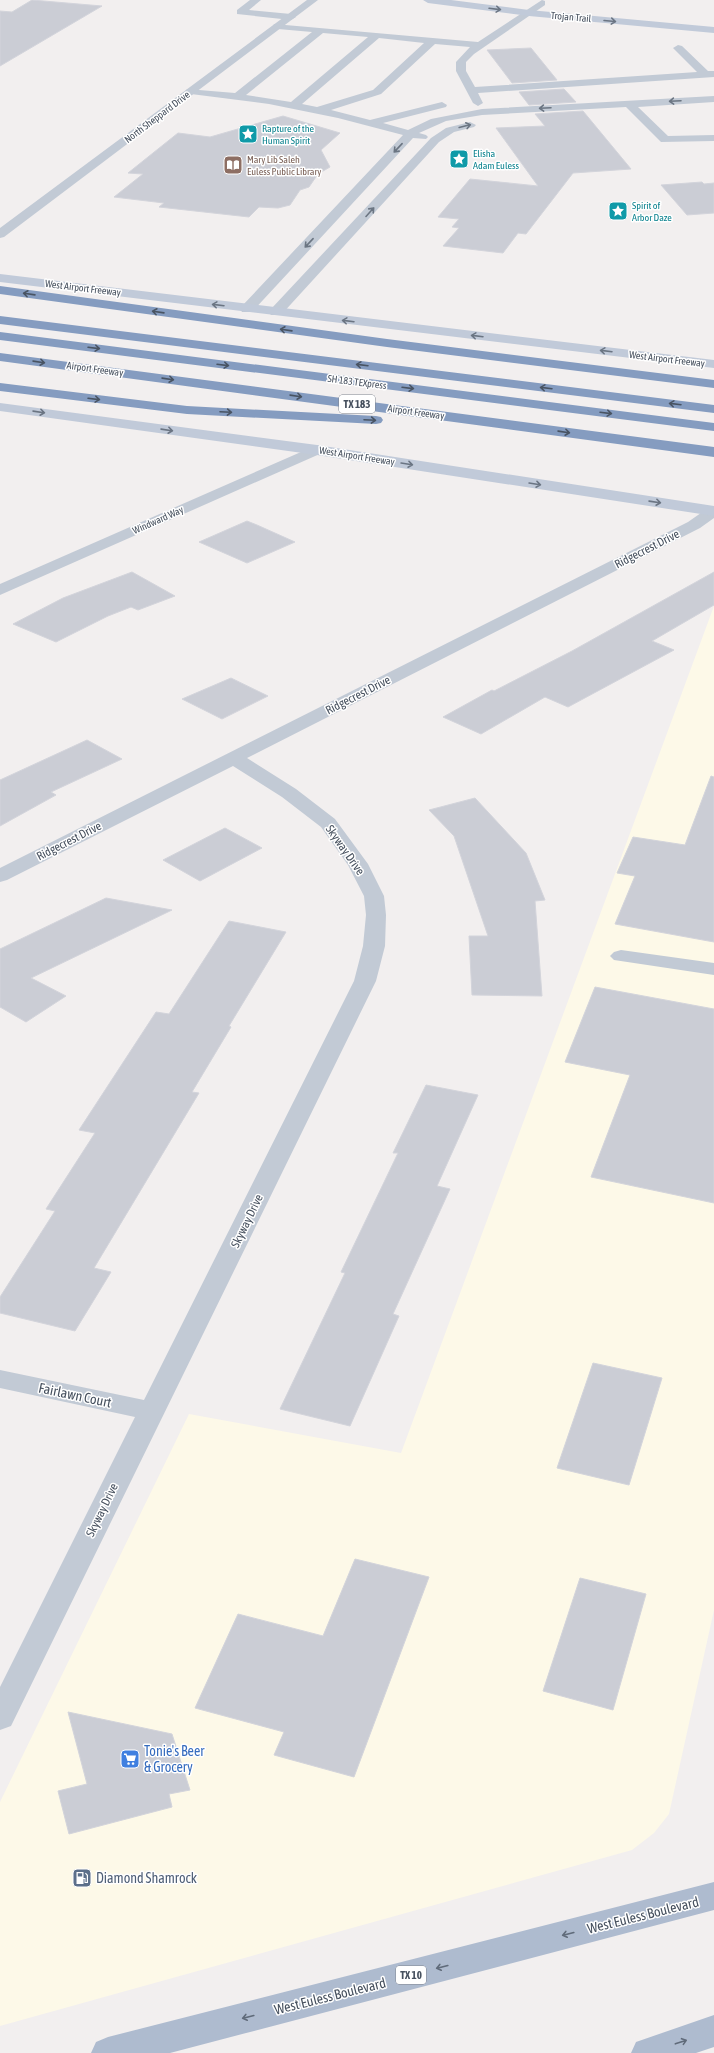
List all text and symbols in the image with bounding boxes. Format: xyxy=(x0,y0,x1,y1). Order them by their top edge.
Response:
one-way arrow xyxy=(488,5,501,13)
street label: Trojan Trail xyxy=(550,10,592,24)
one-way arrow xyxy=(603,17,616,24)
street label: North Sheppard Drive xyxy=(122,89,192,145)
one-way arrow xyxy=(669,98,682,105)
one-way arrow xyxy=(539,105,552,112)
one-way arrow xyxy=(458,122,471,130)
place icon: Rapture of the Human Spirit xyxy=(237,123,259,145)
place label: Rapture of the Human Spirit xyxy=(262,123,315,146)
one-way arrow xyxy=(394,142,403,152)
place icon: Elisha Adam Euless xyxy=(448,148,470,170)
place label: Elisha Adam Euless xyxy=(473,148,520,171)
library icon: Mary Lib Saleh Euless Public Library xyxy=(222,154,244,176)
place label: Mary Lib Saleh Euless Public Library xyxy=(247,154,321,177)
place icon: Spirit of Arbor Daze xyxy=(607,200,629,222)
place label: Spirit of Arbor Daze xyxy=(632,200,672,223)
one-way arrow xyxy=(365,206,374,217)
one-way arrow xyxy=(305,238,314,248)
street label: West Airport Freeway xyxy=(44,278,122,298)
one-way arrow xyxy=(23,290,36,298)
one-way arrow xyxy=(212,301,225,309)
one-way arrow xyxy=(152,308,165,316)
one-way arrow xyxy=(342,317,355,324)
one-way arrow xyxy=(280,326,293,334)
one-way arrow xyxy=(471,332,484,340)
one-way arrow xyxy=(87,344,100,352)
one-way arrow xyxy=(600,347,613,355)
street label: West Airport Freeway xyxy=(628,349,706,369)
one-way arrow xyxy=(32,358,45,366)
street label: Airport Freeway xyxy=(66,360,124,378)
one-way arrow xyxy=(216,361,229,369)
one-way arrow xyxy=(356,361,369,369)
street label: SH 183 TEXpress xyxy=(327,373,388,391)
one-way arrow xyxy=(161,375,174,383)
one-way arrow xyxy=(401,384,414,392)
one-way arrow xyxy=(540,384,553,392)
one-way arrow xyxy=(289,392,302,400)
one-way arrow xyxy=(87,395,100,402)
road number: TX 183 xyxy=(339,395,375,413)
one-way arrow xyxy=(669,400,682,408)
street label: Airport Freeway xyxy=(387,403,445,421)
one-way arrow xyxy=(32,408,45,416)
one-way arrow xyxy=(219,408,232,416)
one-way arrow xyxy=(599,410,612,417)
one-way arrow xyxy=(363,416,376,423)
one-way arrow xyxy=(161,426,174,434)
one-way arrow xyxy=(557,428,570,436)
street label: West Airport Freeway xyxy=(318,445,396,467)
one-way arrow xyxy=(400,460,413,468)
one-way arrow xyxy=(529,480,542,488)
one-way arrow xyxy=(649,498,662,506)
street label: Windward Way xyxy=(131,504,185,536)
street label: Ridgecrest Drive xyxy=(612,527,682,571)
street label: Ridgecrest Drive xyxy=(323,673,393,717)
street label: Ridgecrest Drive xyxy=(34,819,104,863)
street label: Skyway Drive xyxy=(323,822,367,878)
street label: Skyway Drive xyxy=(228,1192,266,1250)
street label: Fairlawn Court xyxy=(37,1379,113,1411)
street label: Skyway Drive xyxy=(83,1481,121,1539)
place label: Tonie's Beer & Grocery xyxy=(144,1743,205,1775)
supermarket icon: Tonie's Beer & Grocery xyxy=(119,1748,141,1770)
fuel station icon: Diamond Shamrock xyxy=(71,1867,93,1889)
place label: Diamond Shamrock xyxy=(96,1870,197,1886)
street label: West Euless Boulevard xyxy=(586,1893,700,1937)
one-way arrow xyxy=(562,1931,575,1938)
one-way arrow xyxy=(436,1963,449,1971)
road number: TX 10 xyxy=(396,1966,426,1984)
street label: West Euless Boulevard xyxy=(273,1974,387,2018)
one-way arrow xyxy=(242,2014,255,2021)
one-way arrow xyxy=(674,2038,687,2045)

